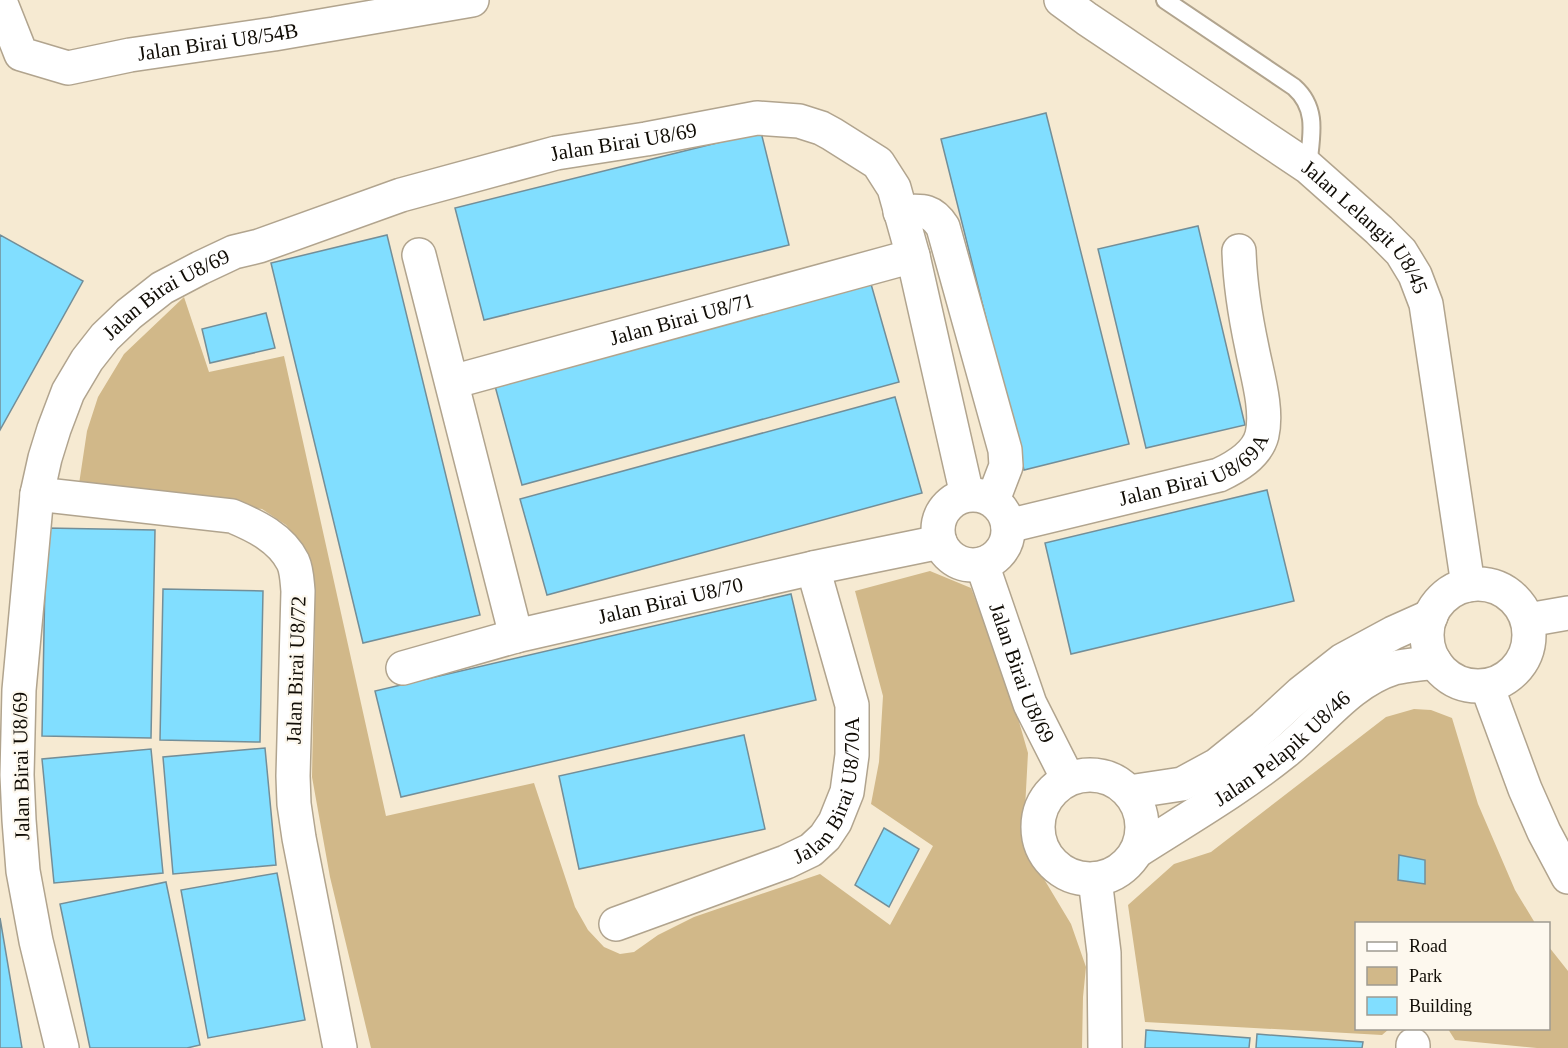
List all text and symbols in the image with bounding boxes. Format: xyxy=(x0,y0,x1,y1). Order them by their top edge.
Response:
street label: Jalan Birai U8/54B xyxy=(136,18,300,66)
street label: Jalan Birai U8/69 xyxy=(547,118,699,166)
street label: Jalan Lelangit U8/45 xyxy=(1298,155,1433,297)
street label: Jalan Birai U8/69 xyxy=(98,244,233,345)
street label: Jalan Birai U8/71 xyxy=(607,288,756,350)
street label: Jalan Birai U8/69A xyxy=(1116,429,1274,511)
street label: Jalan Birai U8/70 xyxy=(596,572,745,629)
street label: Jalan Birai U8/72 xyxy=(281,596,311,744)
street label: Jalan Birai U8/69 xyxy=(984,600,1060,747)
street label: Jalan Pelapik U8/46 xyxy=(1209,686,1355,811)
street label: Jalan Birai U8/69 xyxy=(8,692,34,840)
street label: Jalan Birai U8/70A xyxy=(789,716,864,869)
legend xyxy=(1355,922,1550,1030)
text: Road xyxy=(1409,936,1447,956)
text: Park xyxy=(1409,966,1442,986)
text: Building xyxy=(1409,996,1472,1016)

